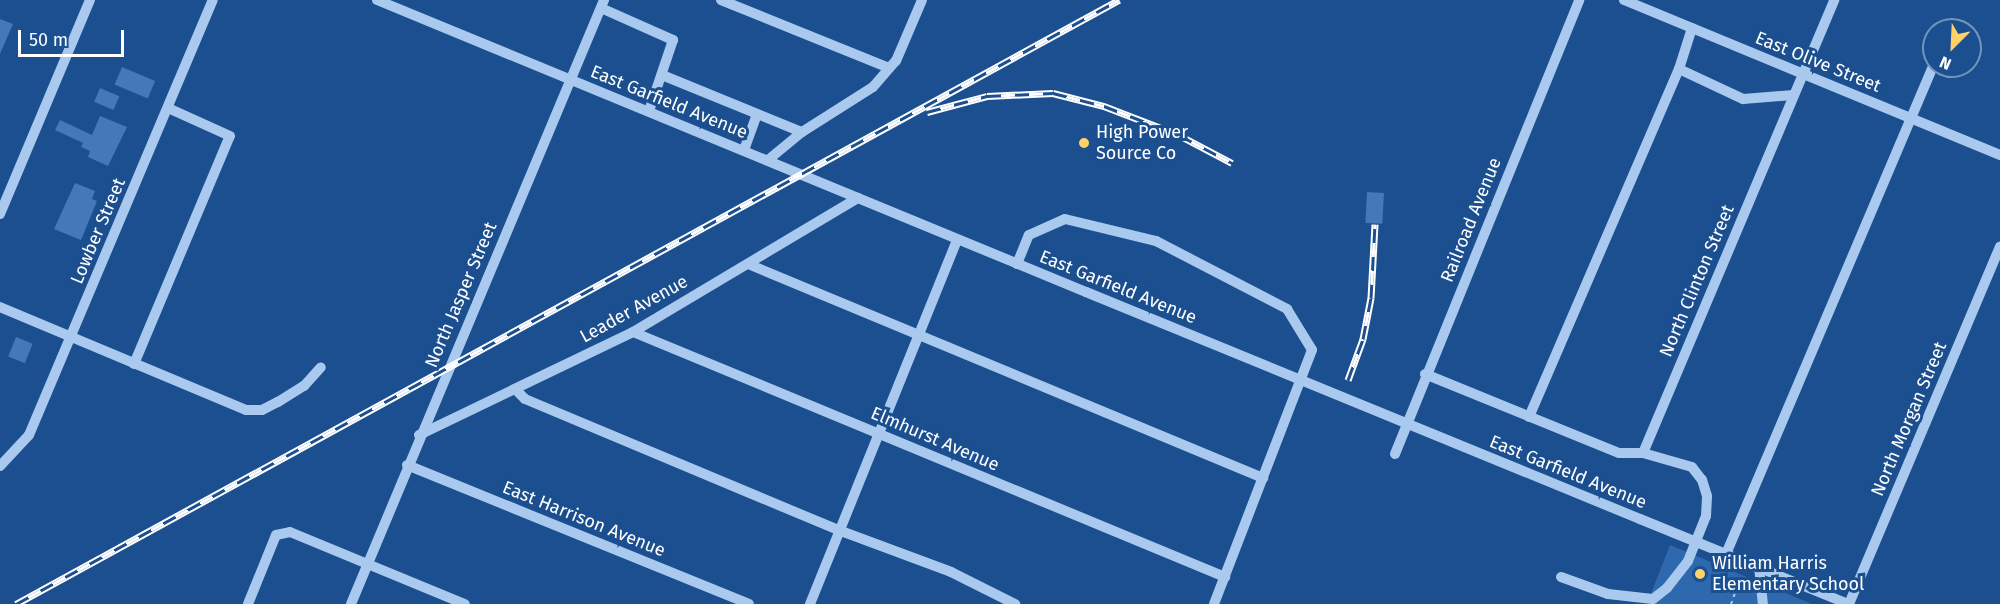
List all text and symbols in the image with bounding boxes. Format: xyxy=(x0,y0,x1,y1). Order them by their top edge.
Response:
scale bar xyxy=(21,18,128,56)
north arrow xyxy=(1922,18,1982,78)
street label: East Olive Street xyxy=(1752,27,1884,97)
text: 50 m xyxy=(29,29,68,51)
text: N xyxy=(1937,52,1954,74)
street label: East Garfield Avenue xyxy=(587,61,751,143)
place label: High Power Source Co xyxy=(1096,122,1188,164)
marker: High Power Source Co xyxy=(1077,136,1091,150)
street label: Railroad Avenue xyxy=(1436,154,1506,286)
street label: Lowber Street xyxy=(66,175,130,287)
street label: North Clinton Street xyxy=(1655,202,1739,360)
street label: North Jasper Street xyxy=(421,219,501,371)
street label: East Garfield Avenue xyxy=(1036,246,1200,328)
street label: Leader Avenue xyxy=(576,270,692,348)
street label: North Morgan Street xyxy=(1867,339,1951,499)
street label: Elmhurst Avenue xyxy=(868,402,1002,476)
street label: East Garfield Avenue xyxy=(1486,431,1650,513)
street label: East Harrison Avenue xyxy=(499,476,669,562)
place label: William Harris Elementary School xyxy=(1712,553,1864,596)
marker: William Harris Elementary School xyxy=(1693,567,1707,581)

